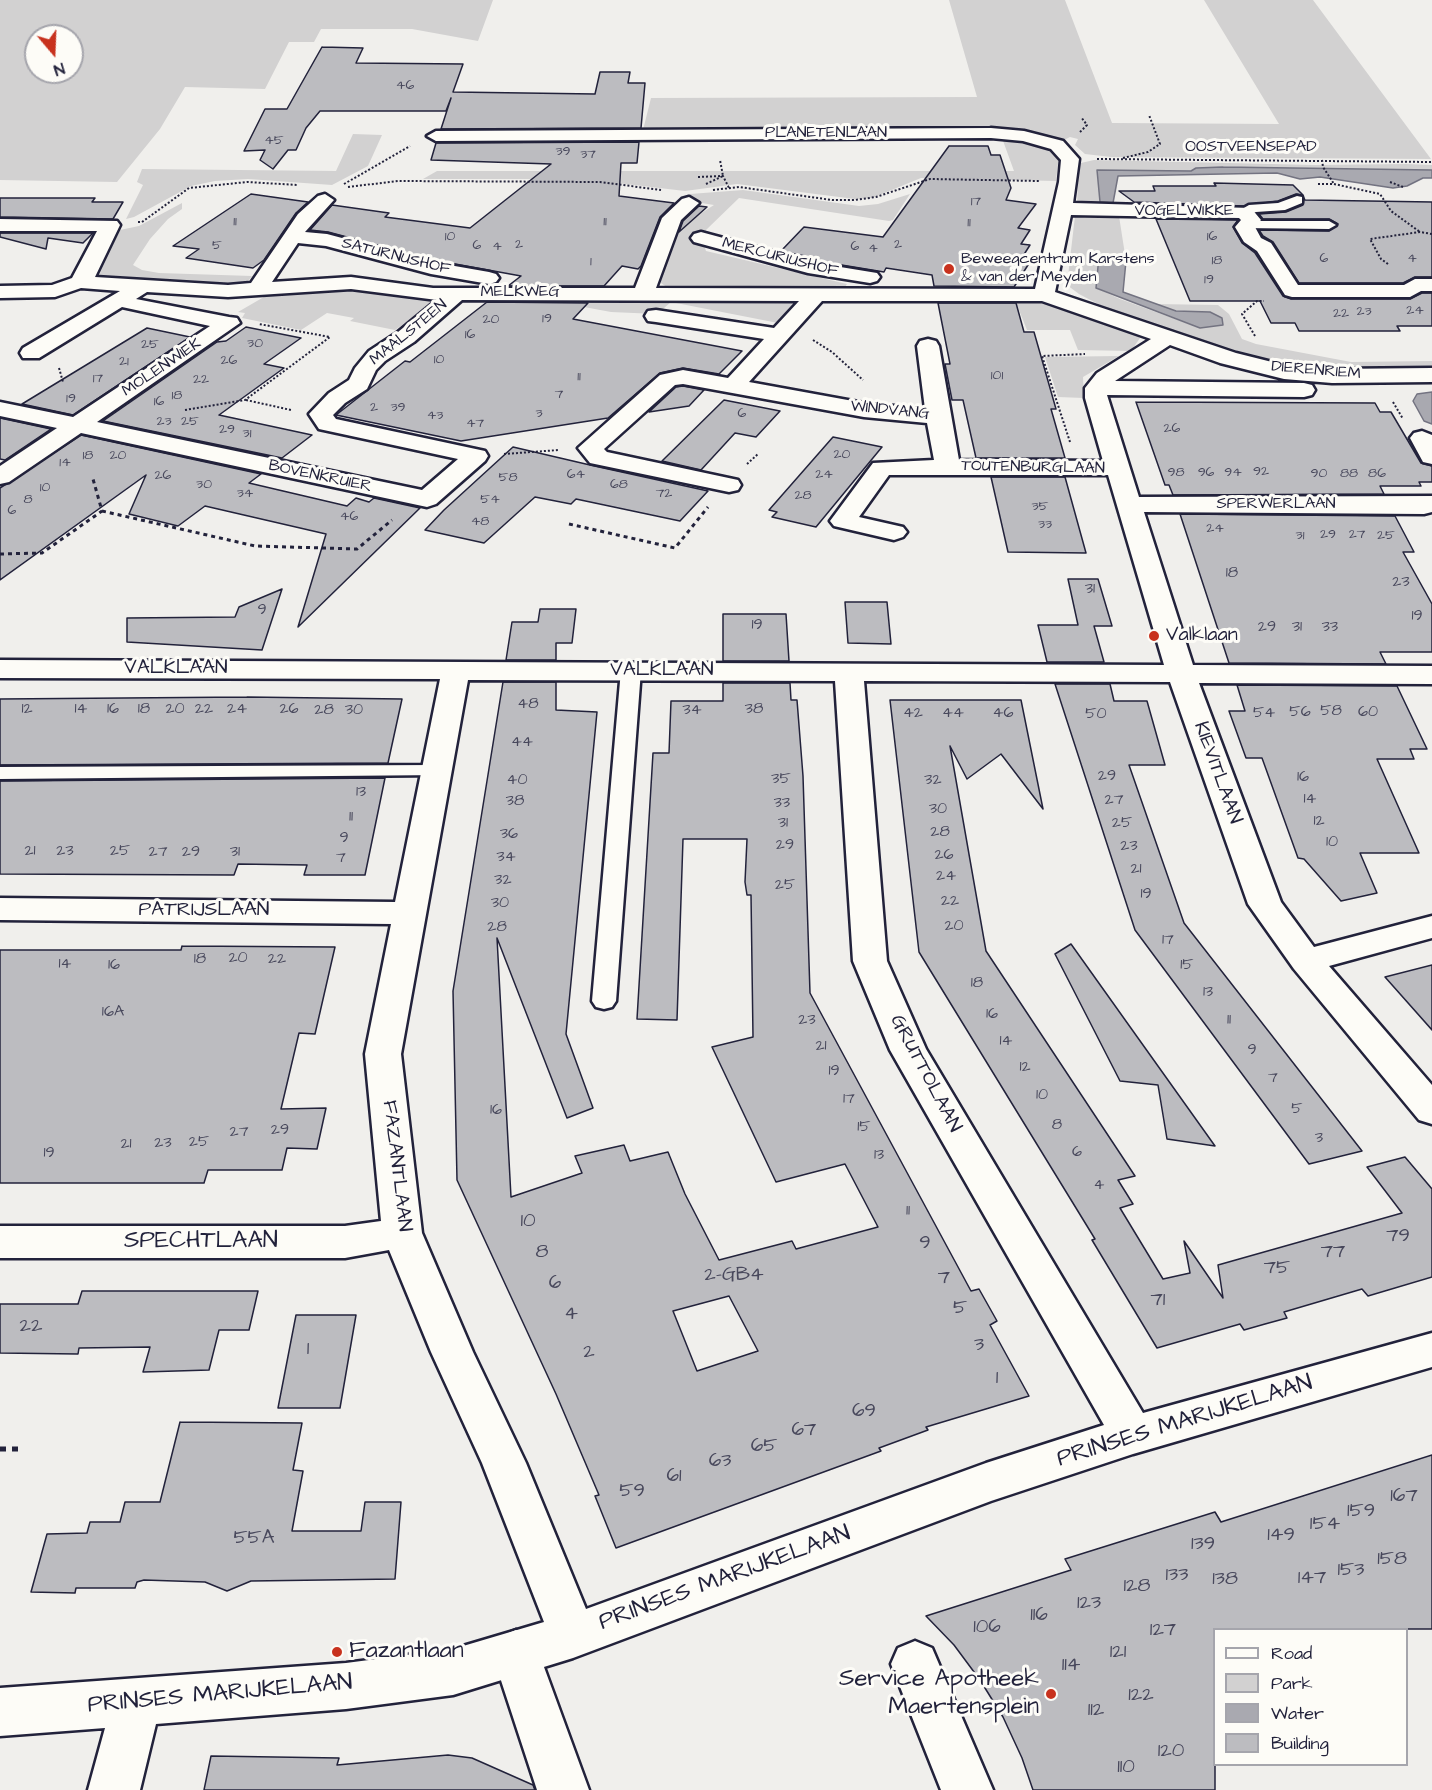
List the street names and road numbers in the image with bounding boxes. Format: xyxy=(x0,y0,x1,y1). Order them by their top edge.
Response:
street label: PLANETENLAAN xyxy=(765,124,887,144)
street label: OOSTVEENSEPAD xyxy=(1185,138,1317,158)
street label: VOGELWIKKE xyxy=(1135,202,1233,222)
street label: SATURNUSHOF xyxy=(340,234,452,280)
street label: MERCURIUSHOF xyxy=(720,234,840,282)
street label: MELKWEG xyxy=(480,283,560,303)
street label: MAALSTEEN xyxy=(366,296,452,370)
street label: MOLENWIEK xyxy=(119,335,205,401)
street label: DIERENRIEM xyxy=(1270,358,1362,384)
street label: WINDVANG xyxy=(850,397,930,425)
street label: BOVENKRUIER xyxy=(267,457,373,497)
street label: TOUTENBURGLAAN xyxy=(961,457,1105,479)
street label: SPERWERLAAN xyxy=(1217,495,1335,515)
street label: VALKLAAN xyxy=(124,657,228,681)
street label: VALKLAAN xyxy=(610,659,714,683)
street label: KIEVITLAAN xyxy=(1187,719,1247,827)
street label: PATRIJSLAAN xyxy=(139,899,269,923)
street label: GRUTTOLAAN xyxy=(884,1011,966,1137)
street label: FAZANTLAAN xyxy=(376,1099,416,1233)
street label: SPECHTLAAN xyxy=(124,1228,278,1256)
street label: PRINSES MARIJKELAAN xyxy=(1054,1369,1316,1475)
street label: PRINSES MARIJKELAAN xyxy=(595,1520,855,1638)
street label: PRINSES MARIJKELAAN xyxy=(86,1669,354,1721)

